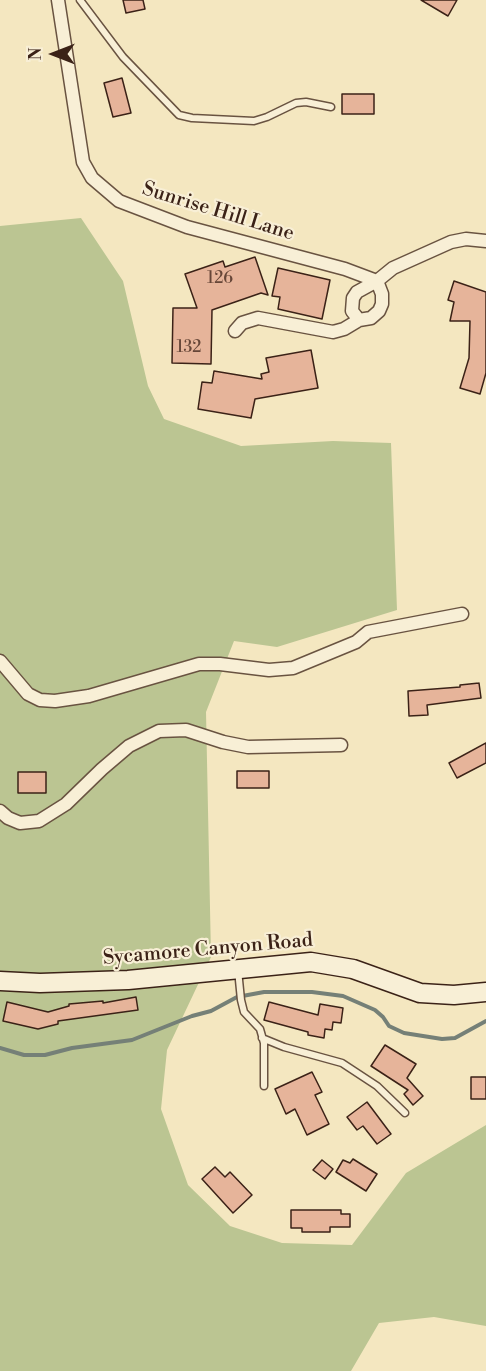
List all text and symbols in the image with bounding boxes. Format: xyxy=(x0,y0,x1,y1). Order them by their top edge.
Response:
north arrow xyxy=(24,24,84,84)
text: N xyxy=(26,48,46,60)
street label: Sunrise Hill Lane xyxy=(139,178,297,246)
house number: 126 xyxy=(207,269,233,289)
house number: 132 xyxy=(177,338,201,358)
street label: Sycamore Canyon Road xyxy=(102,929,314,971)

